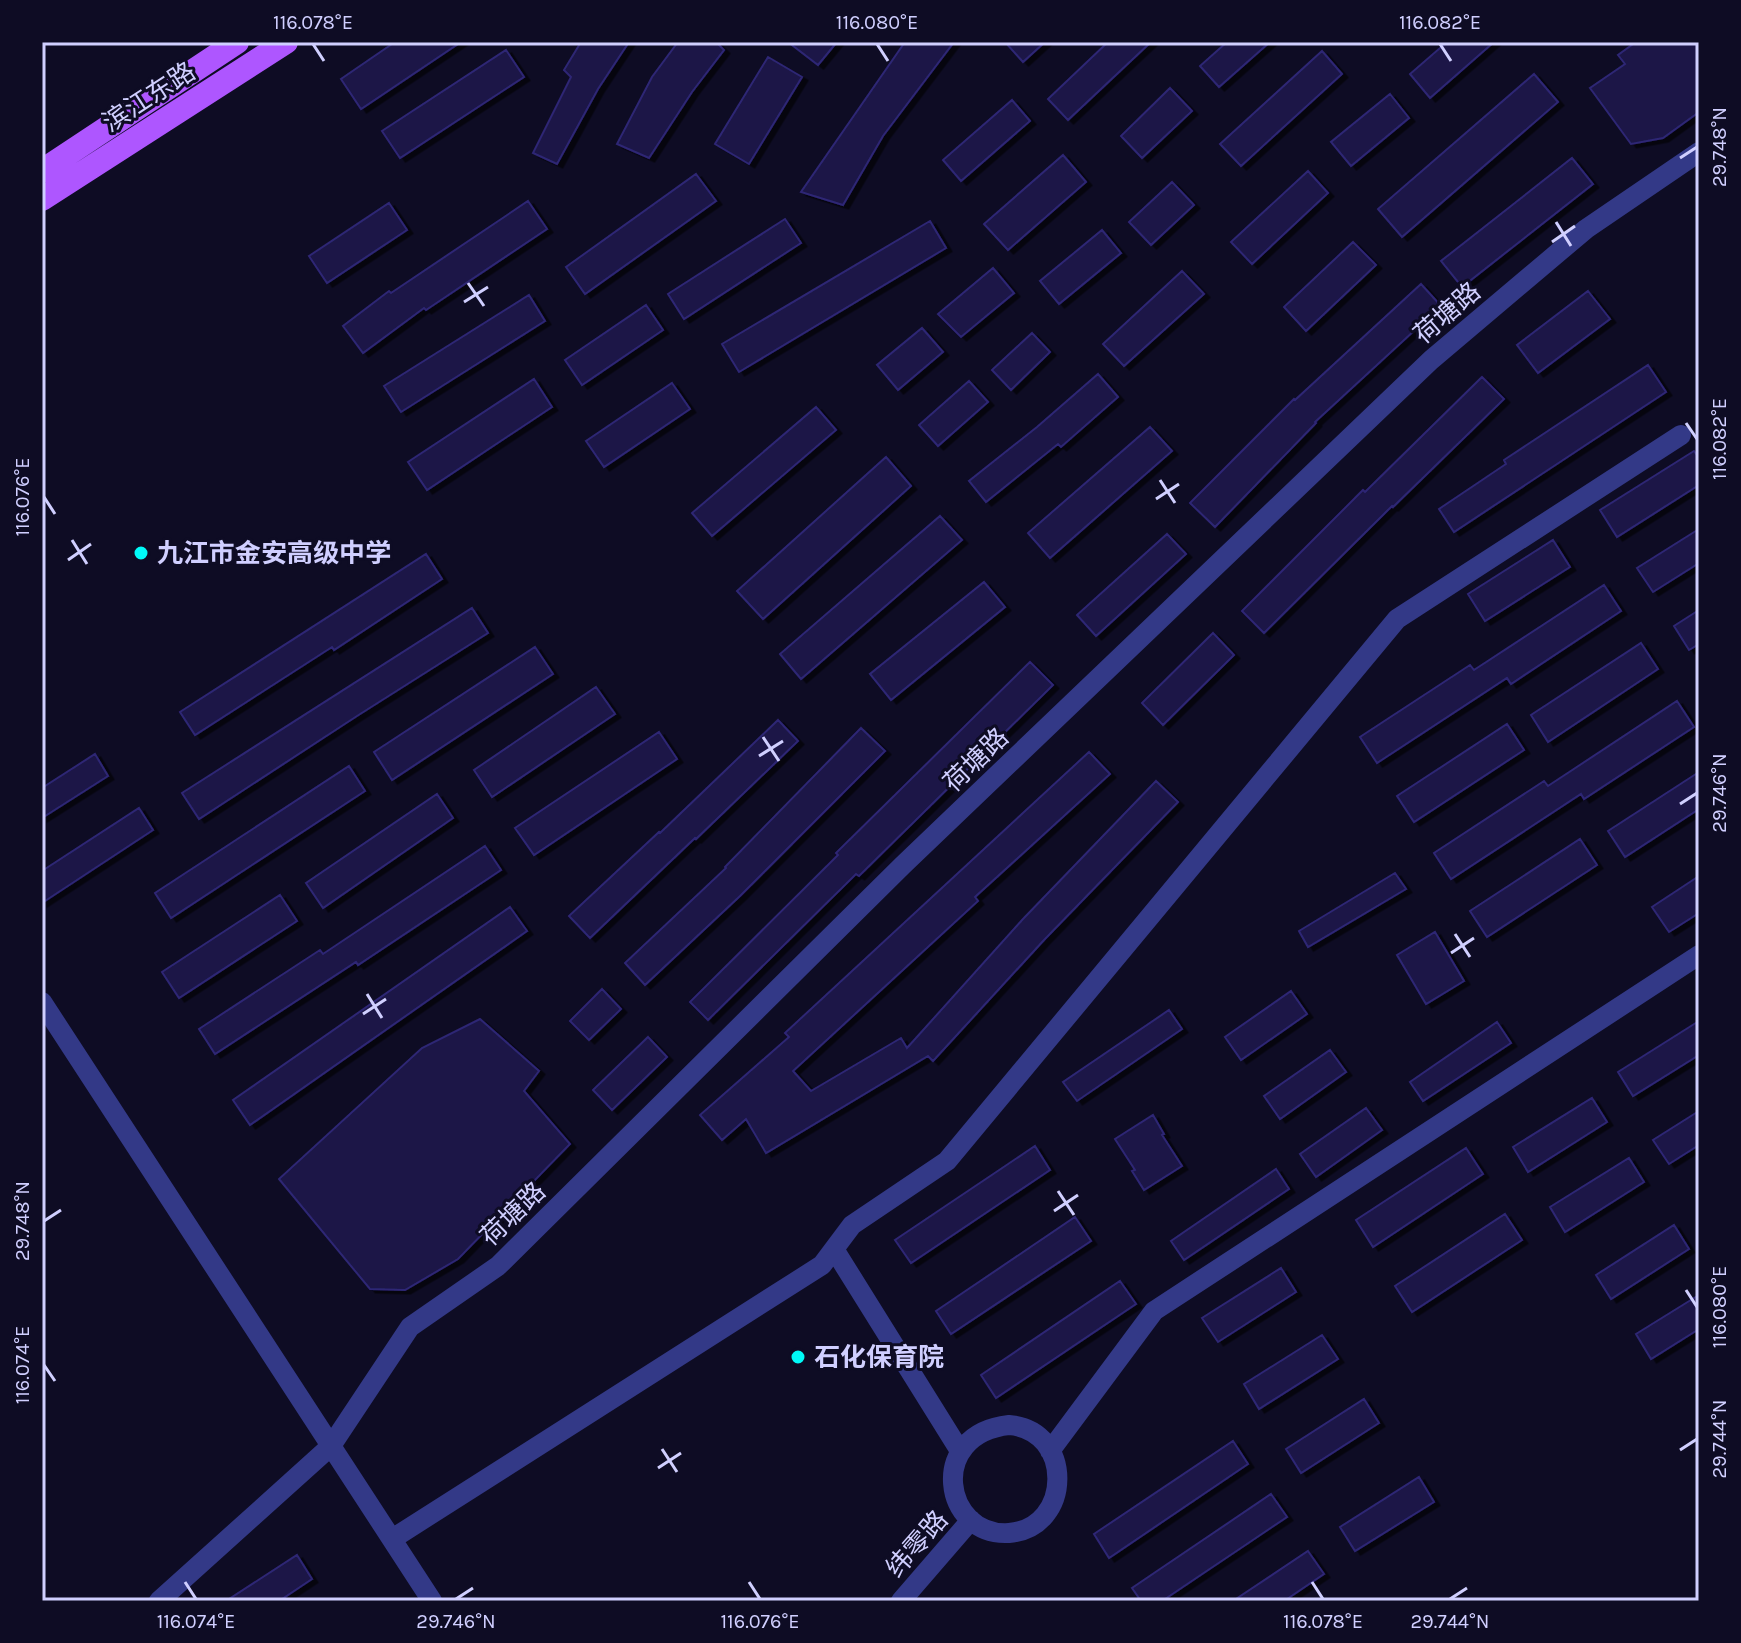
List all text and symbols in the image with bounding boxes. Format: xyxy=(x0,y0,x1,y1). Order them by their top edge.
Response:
text: 116.078°E xyxy=(273,11,353,34)
text: 116.080°E xyxy=(836,11,918,34)
text: 116.082°E xyxy=(1399,11,1481,34)
street label: 滨江东路 xyxy=(97,56,201,138)
text: 29.748°N xyxy=(1708,107,1731,187)
street label: 荷塘路 xyxy=(1407,276,1487,350)
text: 116.082°E xyxy=(1708,398,1731,480)
text: 116.076°E xyxy=(11,458,34,537)
place label: 九江市金安高级中学 xyxy=(157,538,391,569)
marker: 九江市金安高级中学 xyxy=(132,544,150,562)
street label: 荷塘路 xyxy=(937,722,1015,798)
text: 29.746°N xyxy=(1708,753,1731,833)
street label: 荷塘路 xyxy=(474,1176,552,1252)
text: 29.748°N xyxy=(11,1181,34,1261)
text: 116.080°E xyxy=(1708,1266,1731,1348)
text: 116.074°E xyxy=(11,1326,34,1404)
place label: 石化保育院 xyxy=(814,1342,944,1373)
marker: 石化保育院 xyxy=(789,1348,807,1366)
text: 29.744°N xyxy=(1708,1400,1731,1478)
street label: 纬零路 xyxy=(880,1504,954,1584)
text: 116.074°E xyxy=(157,1610,235,1633)
text: 29.746°N xyxy=(416,1610,496,1633)
text: 116.076°E xyxy=(721,1610,800,1633)
text: 116.078°E xyxy=(1283,1610,1363,1633)
text: 29.744°N xyxy=(1411,1610,1489,1633)

